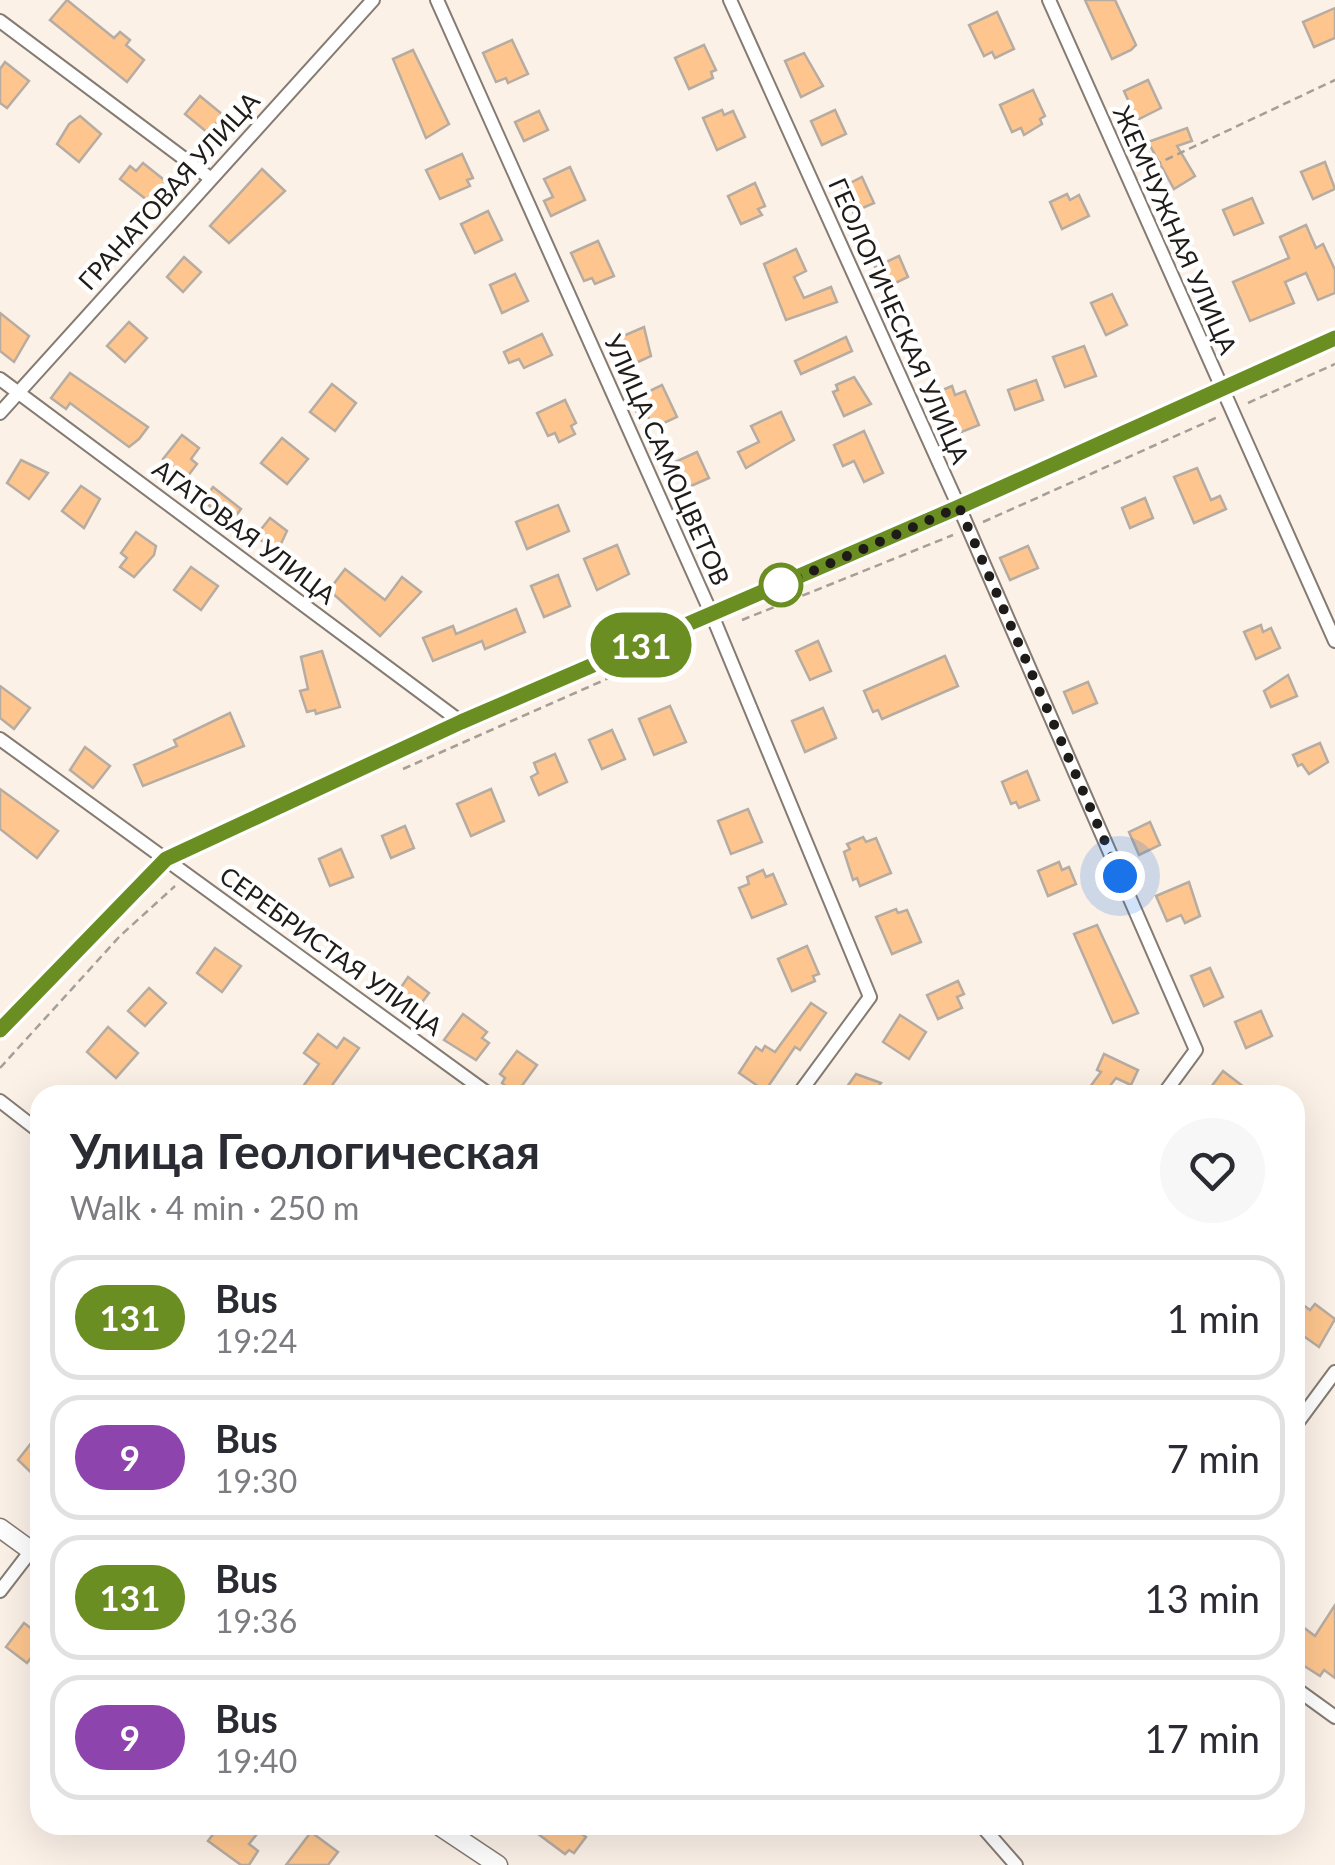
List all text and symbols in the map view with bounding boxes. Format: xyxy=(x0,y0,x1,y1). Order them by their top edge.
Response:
street label: ГРАНАТОВАЯ УЛИЦА xyxy=(71,85,265,295)
street label: ЖЕМЧУЖНАЯ УЛИЦА xyxy=(1108,101,1244,358)
street label: ГЕОЛОГИЧЕСКАЯ УЛИЦА xyxy=(823,173,977,468)
street label: УЛИЦА САМОЦВЕТОВ xyxy=(599,330,737,590)
street label: АГАТОВАЯ УЛИЦА xyxy=(147,453,342,610)
unlabelled marker xyxy=(760,564,802,606)
line badge: 131 xyxy=(584,612,698,678)
text: 131 xyxy=(611,624,671,666)
your location xyxy=(1095,851,1145,901)
street label: СЕРЕБРИСТАЯ УЛИЦА xyxy=(215,859,449,1041)
button: heart xyxy=(1160,1118,1265,1223)
text: Улица Геологическая xyxy=(70,1122,540,1179)
text: Walk · 4 min · 250 m xyxy=(70,1188,359,1227)
text: Bus xyxy=(215,1275,278,1321)
text: 1 min xyxy=(1167,1295,1260,1341)
text: 131 xyxy=(100,1296,160,1338)
text: 19:24 xyxy=(215,1321,297,1360)
text: Bus xyxy=(215,1415,278,1461)
text: 7 min xyxy=(1167,1435,1260,1481)
text: 9 xyxy=(120,1436,140,1478)
text: 19:30 xyxy=(215,1461,297,1500)
text: Bus xyxy=(215,1555,278,1601)
text: 13 min xyxy=(1145,1575,1260,1621)
text: 131 xyxy=(100,1576,160,1618)
text: 19:36 xyxy=(215,1601,297,1640)
text: Bus xyxy=(215,1695,278,1741)
text: 17 min xyxy=(1145,1715,1260,1761)
text: 9 xyxy=(120,1716,140,1758)
text: 19:40 xyxy=(215,1741,297,1780)

